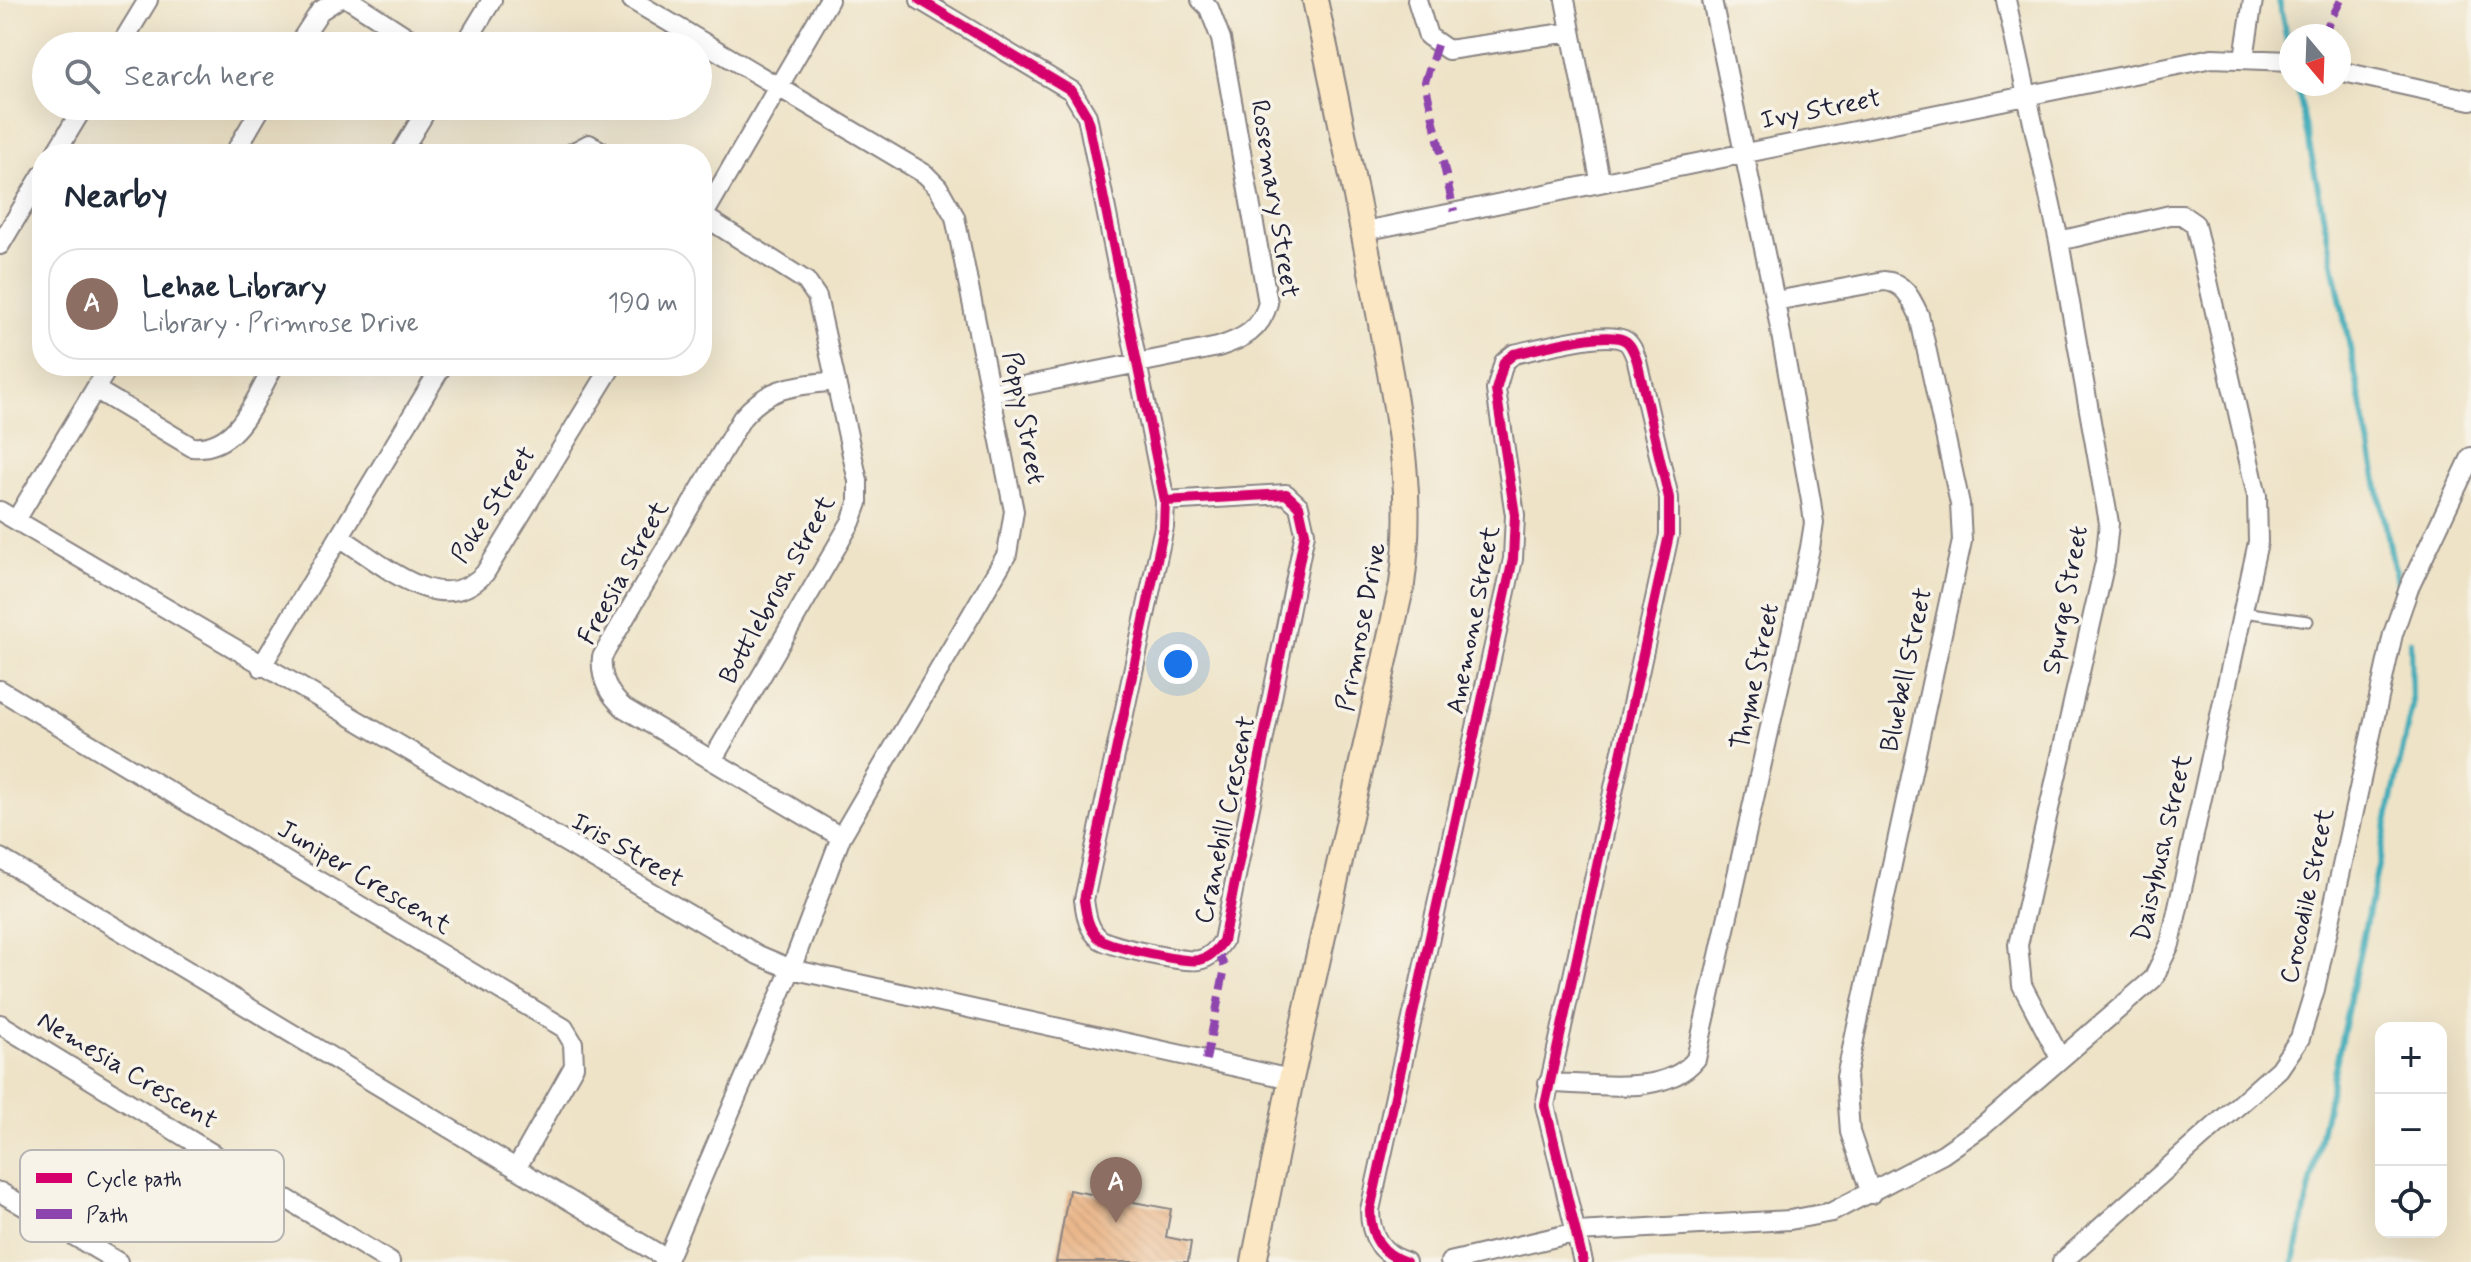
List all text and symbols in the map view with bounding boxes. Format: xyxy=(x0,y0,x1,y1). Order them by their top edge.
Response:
north arrow xyxy=(2279,24,2351,96)
search box xyxy=(32,32,712,120)
icon: search xyxy=(60,54,104,98)
text: Search here xyxy=(124,57,275,96)
street label: Ivy Street xyxy=(1758,82,1884,138)
street label: Rosemary Street xyxy=(1242,97,1306,301)
text: Nearby xyxy=(64,174,168,219)
text: Lehae Library xyxy=(142,268,327,307)
text: A xyxy=(83,287,101,321)
text: 190 m xyxy=(608,287,678,321)
text: Library · Primrose Drive xyxy=(142,307,419,341)
street label: Poppy Street xyxy=(993,349,1053,487)
street label: Poke Street xyxy=(444,440,544,570)
street label: Bottlebrush Street xyxy=(712,490,844,690)
street label: Freesia Street xyxy=(570,495,678,651)
street label: Anemone Street xyxy=(1439,523,1509,717)
street label: Spurge Street xyxy=(2035,523,2097,677)
street label: Primrose Drive xyxy=(1329,540,1395,714)
street label: Bluebell Street xyxy=(1873,585,1941,755)
street label: Thyme Street xyxy=(1724,601,1788,753)
your location xyxy=(1158,644,1198,684)
street label: Cranebill Crescent xyxy=(1187,713,1265,927)
street label: Daisybush Street xyxy=(2125,751,2201,945)
street label: Iris Street xyxy=(565,805,689,897)
street label: Crocodile Street xyxy=(2273,805,2343,987)
street label: Juniper Crescent xyxy=(271,813,457,943)
street label: Nemesia Crescent xyxy=(31,1004,223,1138)
map controls xyxy=(2375,1022,2447,1238)
button: + xyxy=(2375,1022,2447,1094)
button: − xyxy=(2375,1094,2447,1166)
legend xyxy=(20,1150,284,1242)
pin: A xyxy=(1090,1157,1142,1223)
text: Cycle path xyxy=(86,1166,182,1194)
button: locate xyxy=(2375,1166,2447,1238)
text: Path xyxy=(86,1202,128,1230)

